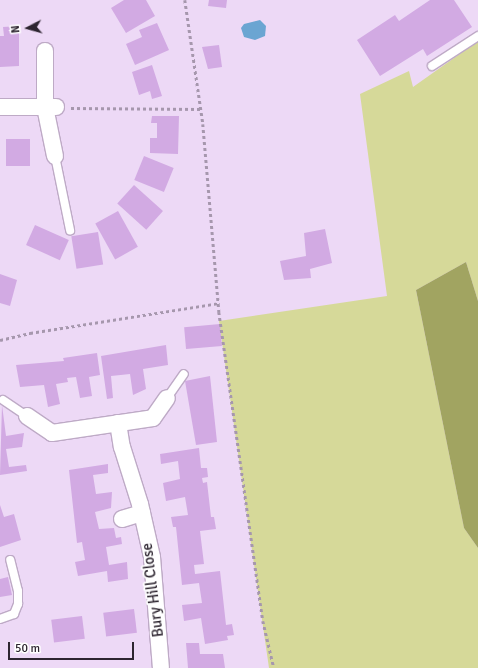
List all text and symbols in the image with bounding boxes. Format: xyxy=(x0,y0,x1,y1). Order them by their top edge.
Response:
north arrow xyxy=(8,8,48,48)
text: N xyxy=(9,25,22,34)
street label: Bury Hill Close xyxy=(138,542,168,638)
scale bar xyxy=(10,634,136,660)
text: 50 m xyxy=(15,641,40,656)

